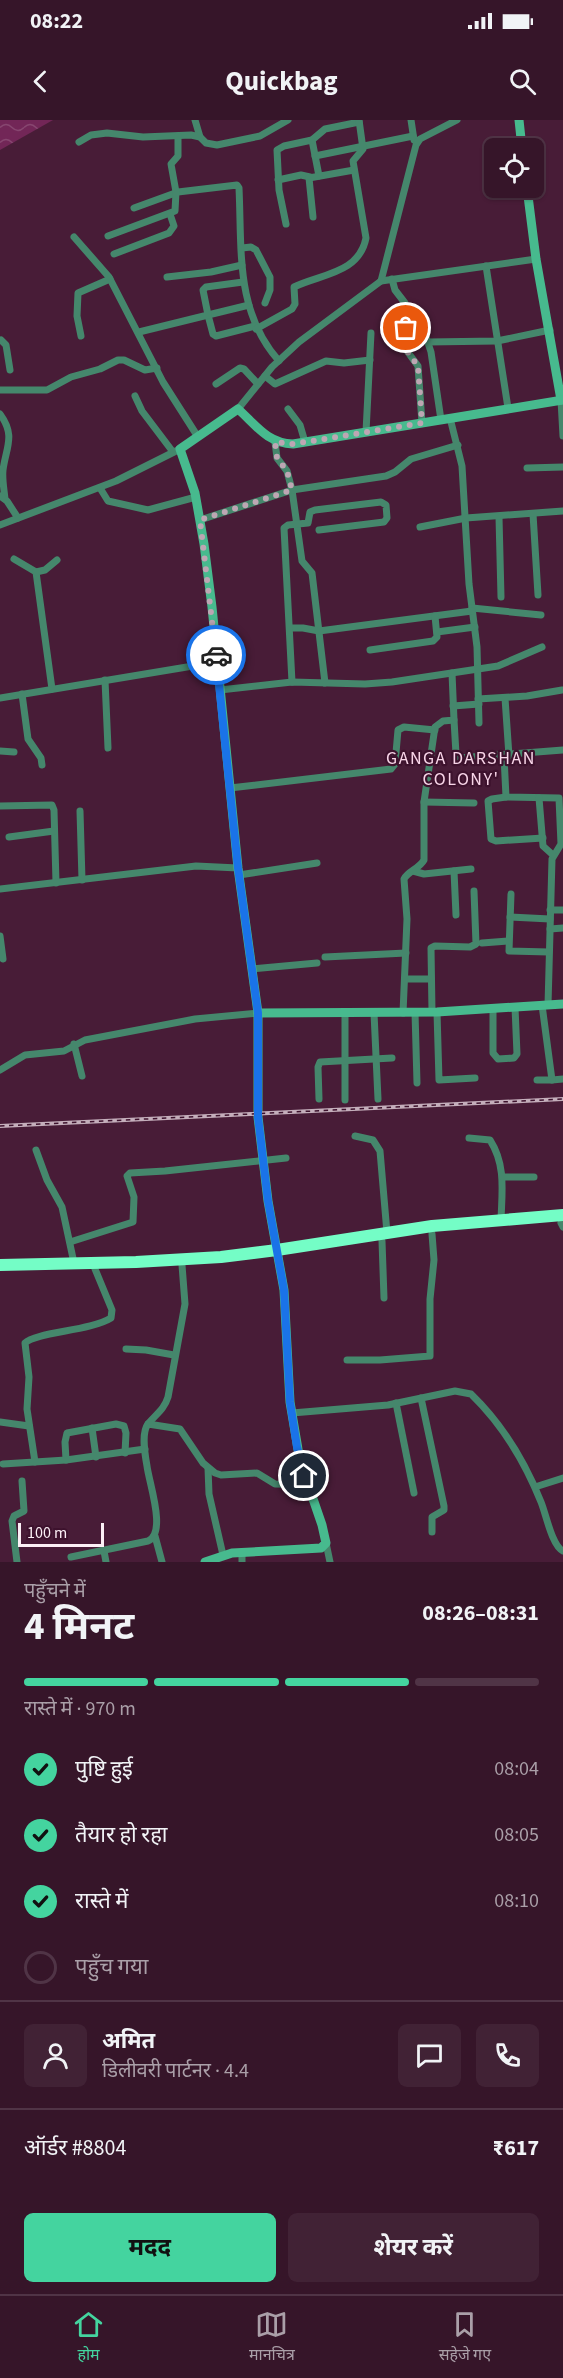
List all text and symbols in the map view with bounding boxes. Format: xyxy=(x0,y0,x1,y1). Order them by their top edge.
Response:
text: 08:22 xyxy=(30,5,83,37)
text: Quickbag xyxy=(225,62,338,101)
icon: back xyxy=(24,65,57,98)
icon: search xyxy=(506,65,539,98)
map controls xyxy=(484,138,544,198)
button: locate xyxy=(484,138,544,198)
pin xyxy=(380,302,431,353)
icon: bag xyxy=(389,311,422,344)
courier xyxy=(186,625,246,685)
icon: car xyxy=(200,639,233,672)
district label: GANGA DARSHAN COLONY' xyxy=(386,746,536,792)
pin xyxy=(278,1450,329,1501)
icon: home xyxy=(287,1459,320,1492)
scale bar xyxy=(18,1520,104,1548)
text: 100 m xyxy=(27,1522,67,1544)
text: पहुँचने में xyxy=(24,1577,86,1605)
text: 08:26–08:31 xyxy=(422,1597,539,1629)
text: 4 मिनट xyxy=(24,1599,134,1655)
text: रास्ते में · 970 m xyxy=(24,1695,136,1723)
icon: check xyxy=(24,1753,57,1786)
text: पुष्टि हुई xyxy=(75,1753,133,1785)
text: 08:04 xyxy=(494,1755,539,1783)
icon: check xyxy=(24,1819,57,1852)
text: तैयार हो रहा xyxy=(75,1819,168,1851)
text: 08:05 xyxy=(494,1821,539,1849)
icon: check xyxy=(24,1885,57,1918)
text: रास्ते में xyxy=(75,1885,128,1917)
text: 08:10 xyxy=(494,1887,539,1915)
text: पहुँच गया xyxy=(75,1951,148,1983)
button: person xyxy=(24,2024,87,2087)
button: chat xyxy=(398,2024,461,2087)
button: phone xyxy=(476,2024,539,2087)
text: अमित xyxy=(102,2025,155,2057)
text: डिलीवरी पार्टनर · 4.4 xyxy=(102,2057,249,2085)
text: ऑर्डर #8804 xyxy=(24,2132,126,2164)
text: ₹617 xyxy=(493,2132,539,2164)
button: मदद xyxy=(24,2213,276,2282)
button: शेयर करें xyxy=(288,2213,539,2282)
tab: होम xyxy=(72,2308,105,2367)
tab: मानचित्र xyxy=(249,2308,295,2367)
tab: सहेजे गए xyxy=(439,2308,491,2367)

